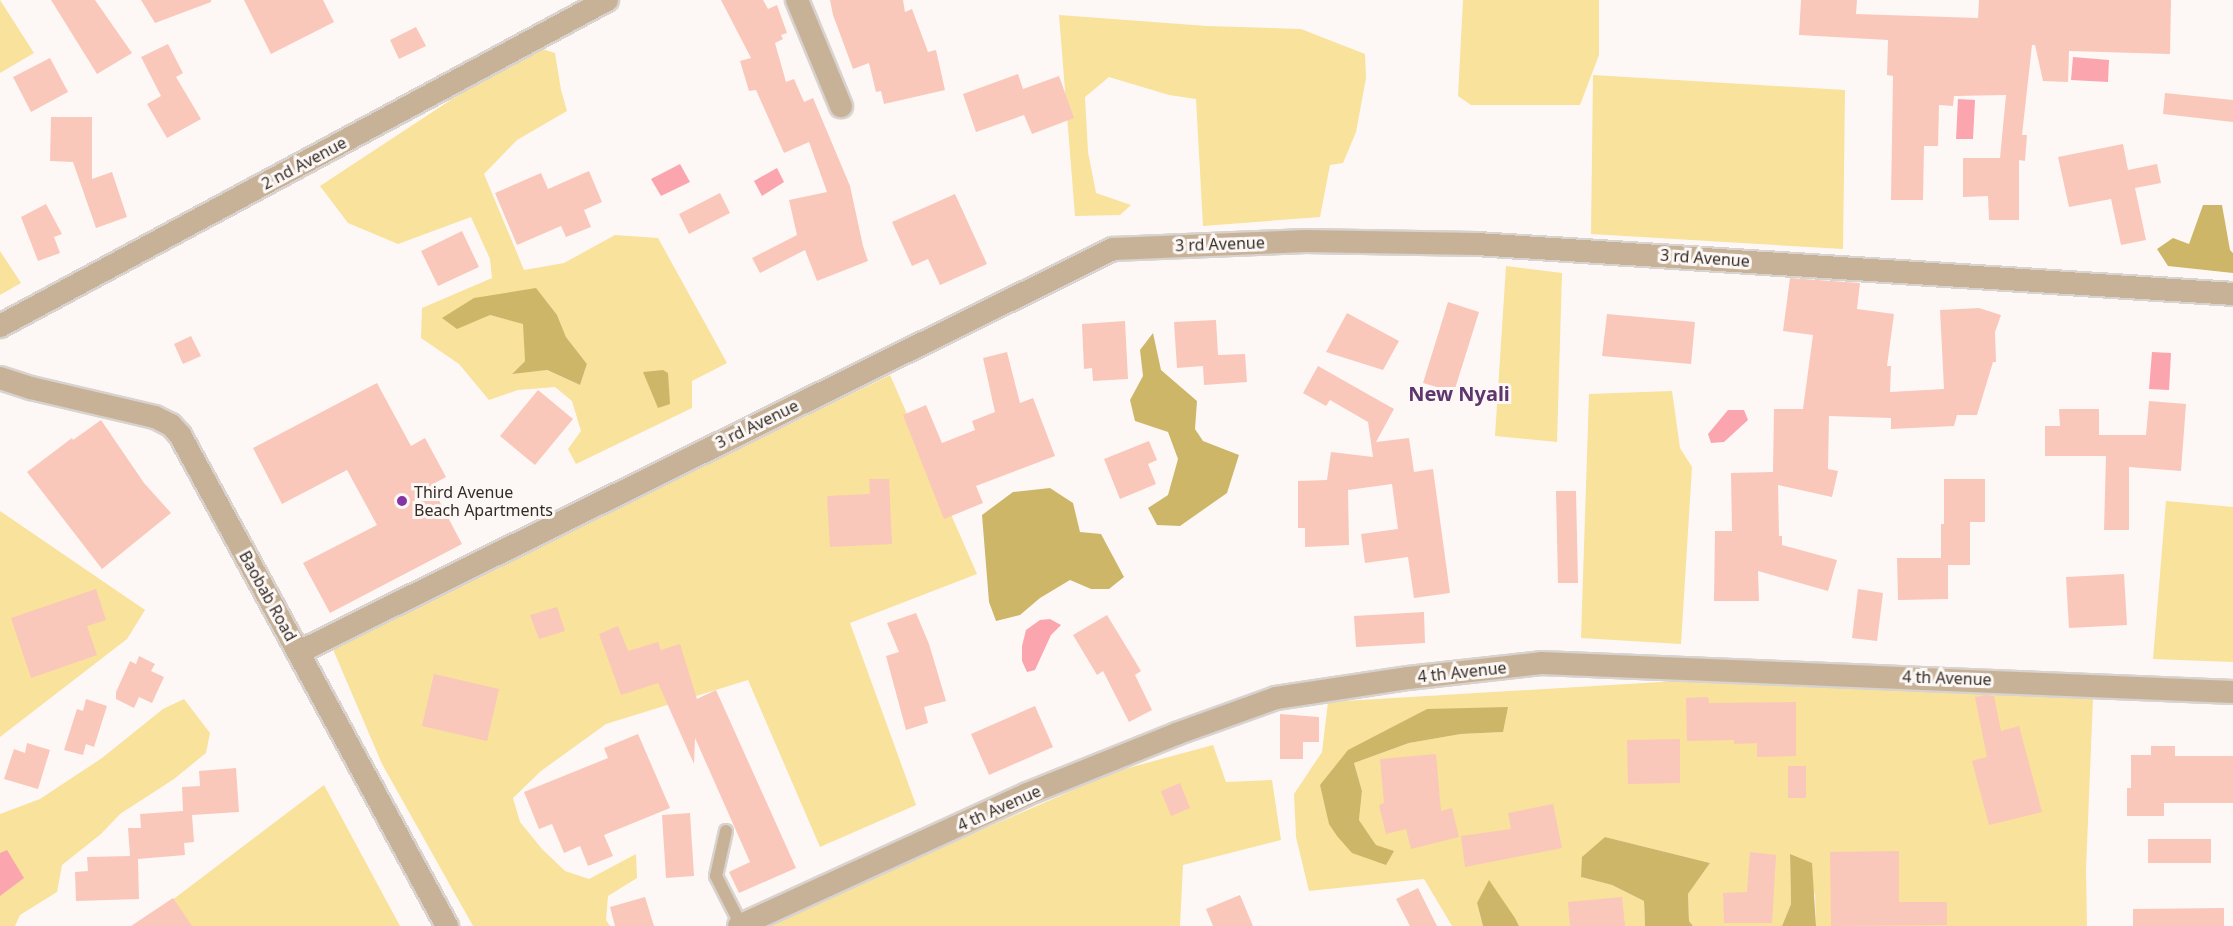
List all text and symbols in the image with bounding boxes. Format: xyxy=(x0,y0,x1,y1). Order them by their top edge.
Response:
street label: 2 nd Avenue xyxy=(258,133,350,193)
street label: 3 rd Avenue xyxy=(1175,233,1265,255)
street label: 3 rd Avenue xyxy=(1660,245,1750,271)
district label: New Nyali xyxy=(1408,381,1510,405)
street label: 3 rd Avenue xyxy=(712,396,802,452)
place label: Third Avenue Beach Apartments xyxy=(414,482,553,520)
marker: Third Avenue Beach Apartments xyxy=(395,494,409,508)
street label: Baobab Road xyxy=(235,547,301,645)
street label: 4 th Avenue xyxy=(1417,658,1507,686)
street label: 4 th Avenue xyxy=(1902,667,1992,689)
street label: 4 th Avenue xyxy=(954,781,1044,835)

